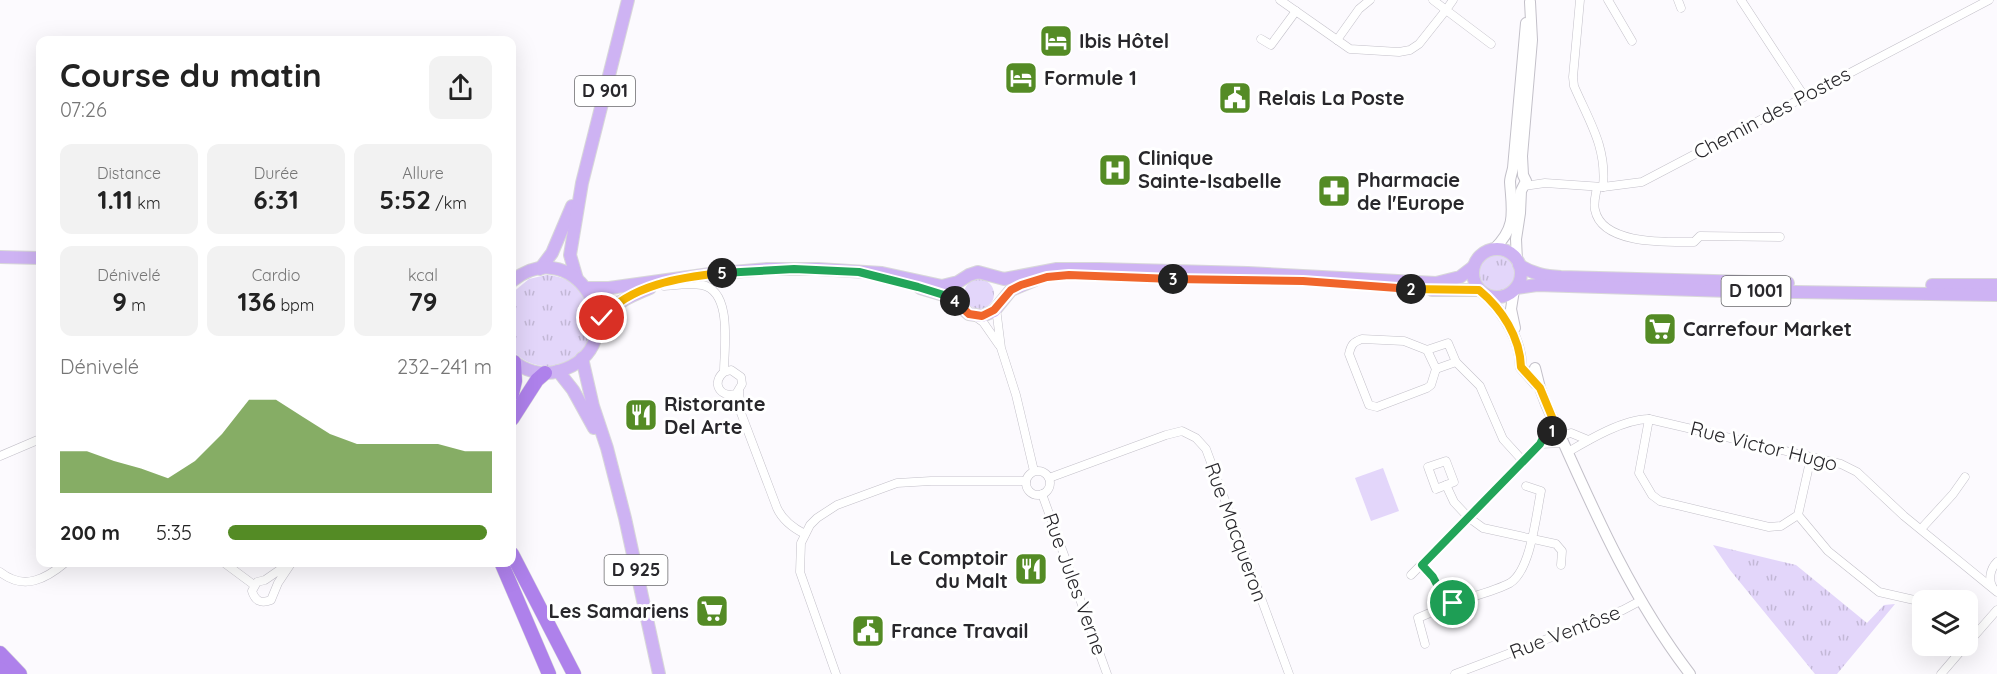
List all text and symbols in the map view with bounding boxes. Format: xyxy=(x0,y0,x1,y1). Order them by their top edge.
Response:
hotel icon: Ibis Hôtel xyxy=(1038,23,1074,59)
place label: Ibis Hôtel xyxy=(1079,28,1169,53)
text: Course du matin xyxy=(60,54,322,95)
button: share xyxy=(429,56,492,119)
hotel icon: Formule 1 xyxy=(1003,60,1039,96)
street label: Chemin des Postes xyxy=(1689,61,1854,164)
place label: Formule 1 xyxy=(1044,65,1137,90)
road number: D 901 xyxy=(575,76,635,106)
public building icon: Relais La Poste xyxy=(1217,80,1253,116)
place label: Relais La Poste xyxy=(1258,85,1405,110)
text: 07:26 xyxy=(60,97,107,122)
place label: Clinique Sainte-Isabelle xyxy=(1138,145,1282,193)
hospital icon: Clinique Sainte-Isabelle xyxy=(1097,152,1133,188)
text: Distance xyxy=(97,163,161,183)
text: Durée xyxy=(254,163,298,183)
text: Allure xyxy=(402,163,444,183)
place label: Pharmacie de l'Europe xyxy=(1357,167,1465,215)
pharmacy icon: Pharmacie de l'Europe xyxy=(1316,173,1352,209)
text: 1.11 xyxy=(97,183,133,216)
text: 6:31 xyxy=(253,183,299,216)
text: 5:52 xyxy=(379,183,431,216)
text: km xyxy=(133,193,161,213)
text: /km xyxy=(431,193,467,213)
pin: 5 xyxy=(707,258,737,288)
text: 5 xyxy=(717,263,727,283)
pin: 3 xyxy=(1158,264,1188,294)
text: Dénivelé xyxy=(97,265,161,285)
text: Cardio xyxy=(252,265,300,285)
text: kcal xyxy=(408,265,438,285)
text: 3 xyxy=(1169,269,1177,289)
pin: 2 xyxy=(1396,274,1426,304)
road number: D 1001 xyxy=(1722,276,1790,306)
text: 2 xyxy=(1406,279,1416,299)
text: 9 xyxy=(112,285,127,318)
text: 136 xyxy=(238,285,276,318)
text: 79 xyxy=(408,285,438,318)
pin: 4 xyxy=(940,286,970,316)
text: 4 xyxy=(950,291,960,311)
pin xyxy=(576,292,627,343)
text: m xyxy=(127,295,146,315)
text: bpm xyxy=(276,295,314,315)
icon: check xyxy=(585,301,618,334)
supermarket icon: Carrefour Market xyxy=(1642,311,1678,347)
place label: Carrefour Market xyxy=(1683,316,1852,341)
text: Dénivelé xyxy=(60,354,139,379)
text: 232–241 m xyxy=(397,354,492,379)
place label: Ristorante Del Arte xyxy=(664,391,765,439)
restaurant icon: Ristorante Del Arte xyxy=(623,397,659,433)
street label: Rue Victor Hugo xyxy=(1688,415,1840,476)
pin: 1 xyxy=(1537,416,1567,446)
text: 1 xyxy=(1549,421,1555,441)
street label: Rue Macqueron xyxy=(1200,459,1273,605)
street label: Rue Jules Verne xyxy=(1038,509,1113,658)
text: 200 m xyxy=(60,520,120,545)
text: 5:35 xyxy=(156,520,192,545)
place label: Le Comptoir du Malt xyxy=(889,545,1008,593)
restaurant icon: Le Comptoir du Malt xyxy=(1013,551,1049,587)
road number: D 925 xyxy=(604,555,668,585)
pin xyxy=(1427,577,1478,628)
icon: arrive xyxy=(1436,586,1469,619)
map controls xyxy=(1912,590,1978,656)
button: layers xyxy=(1912,590,1978,656)
supermarket icon: Les Samariens xyxy=(694,593,730,629)
place label: Les Samariens xyxy=(548,598,689,623)
street label: Rue Ventôse xyxy=(1506,599,1624,664)
public building icon: France Travail xyxy=(850,613,886,649)
place label: France Travail xyxy=(891,618,1029,643)

